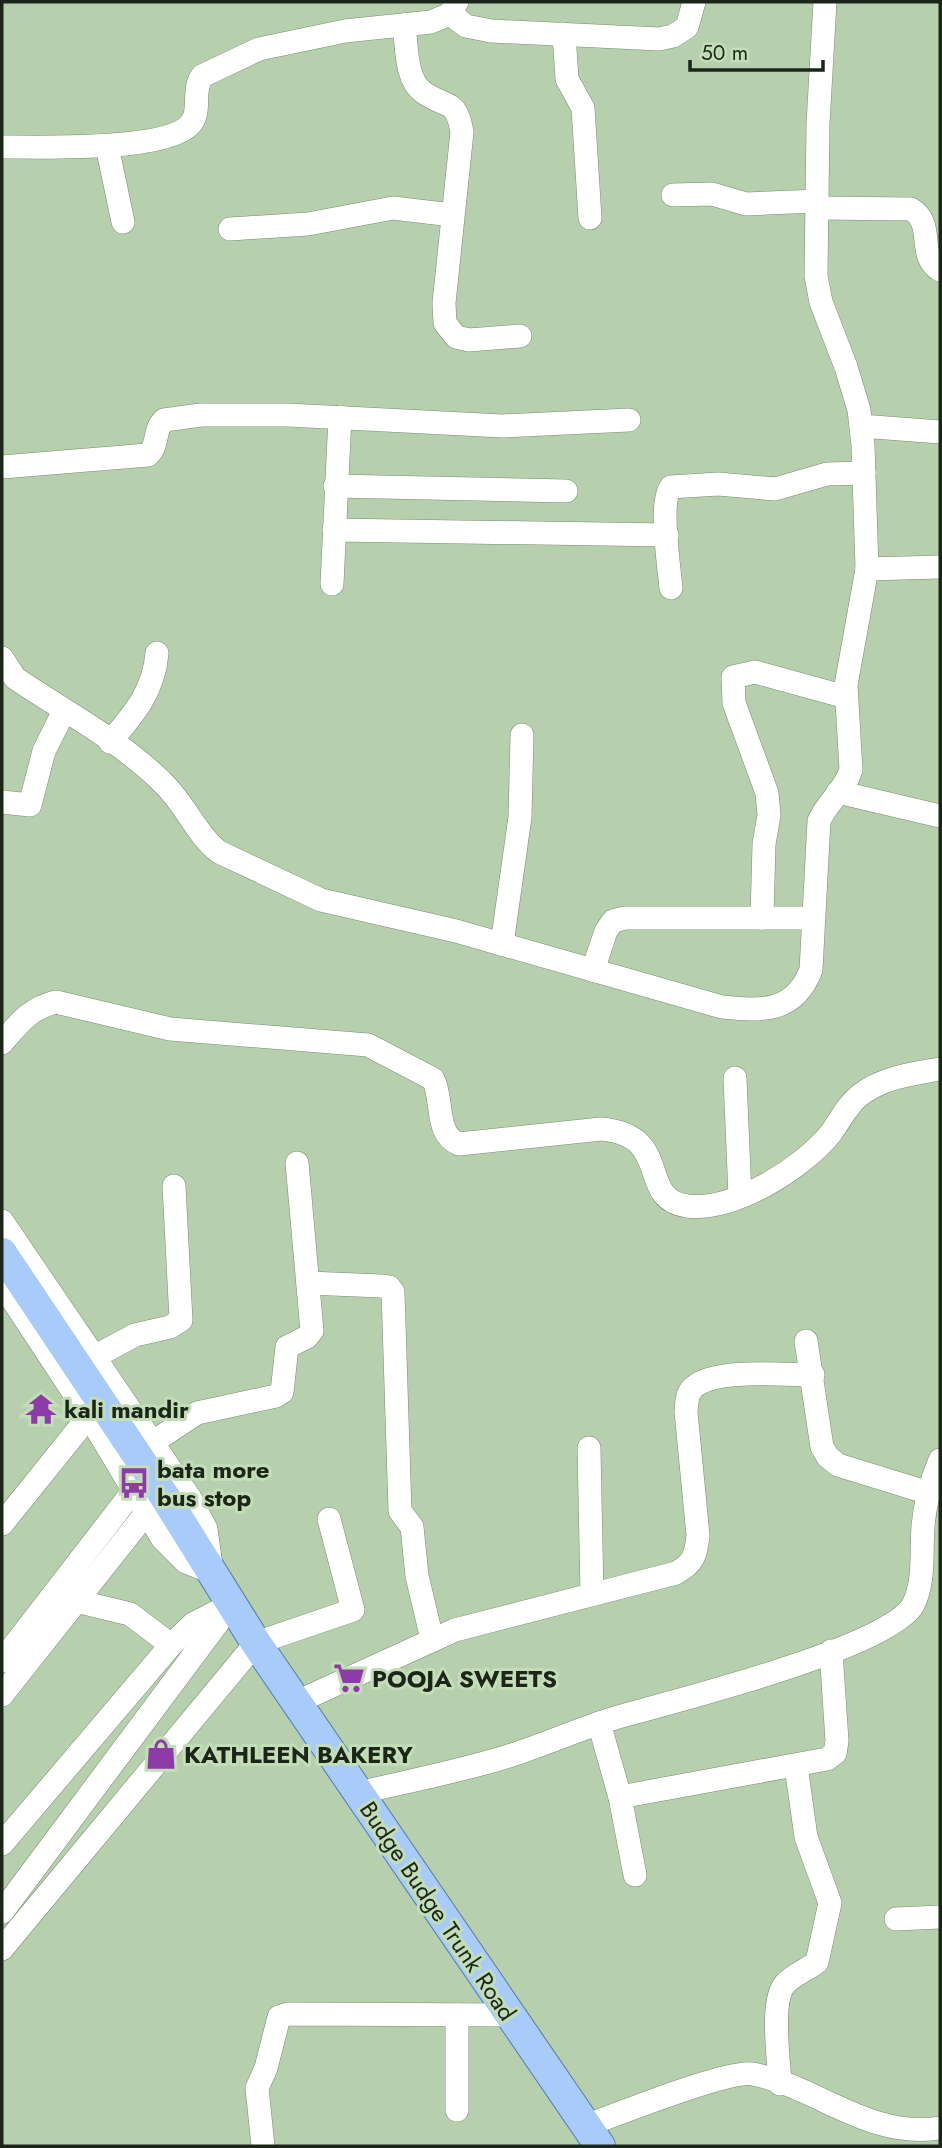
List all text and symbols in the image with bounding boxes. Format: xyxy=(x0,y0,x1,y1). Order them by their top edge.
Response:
scale bar xyxy=(690,28,823,72)
text: 50 m xyxy=(701,38,748,68)
temple icon: kali mandir xyxy=(24,1392,58,1426)
place label: kali mandir xyxy=(64,1392,189,1427)
place label: bata more bus stop xyxy=(157,1452,270,1515)
bus stop icon: bata more bus stop xyxy=(117,1466,151,1500)
supermarket icon: POOJA SWEETS xyxy=(332,1661,366,1695)
place label: POOJA SWEETS xyxy=(372,1661,557,1696)
shop icon: KATHLEEN BAKERY xyxy=(144,1737,178,1771)
place label: KATHLEEN BAKERY xyxy=(184,1737,413,1772)
street label: Budge Budge Trunk Road xyxy=(351,1794,525,2028)

